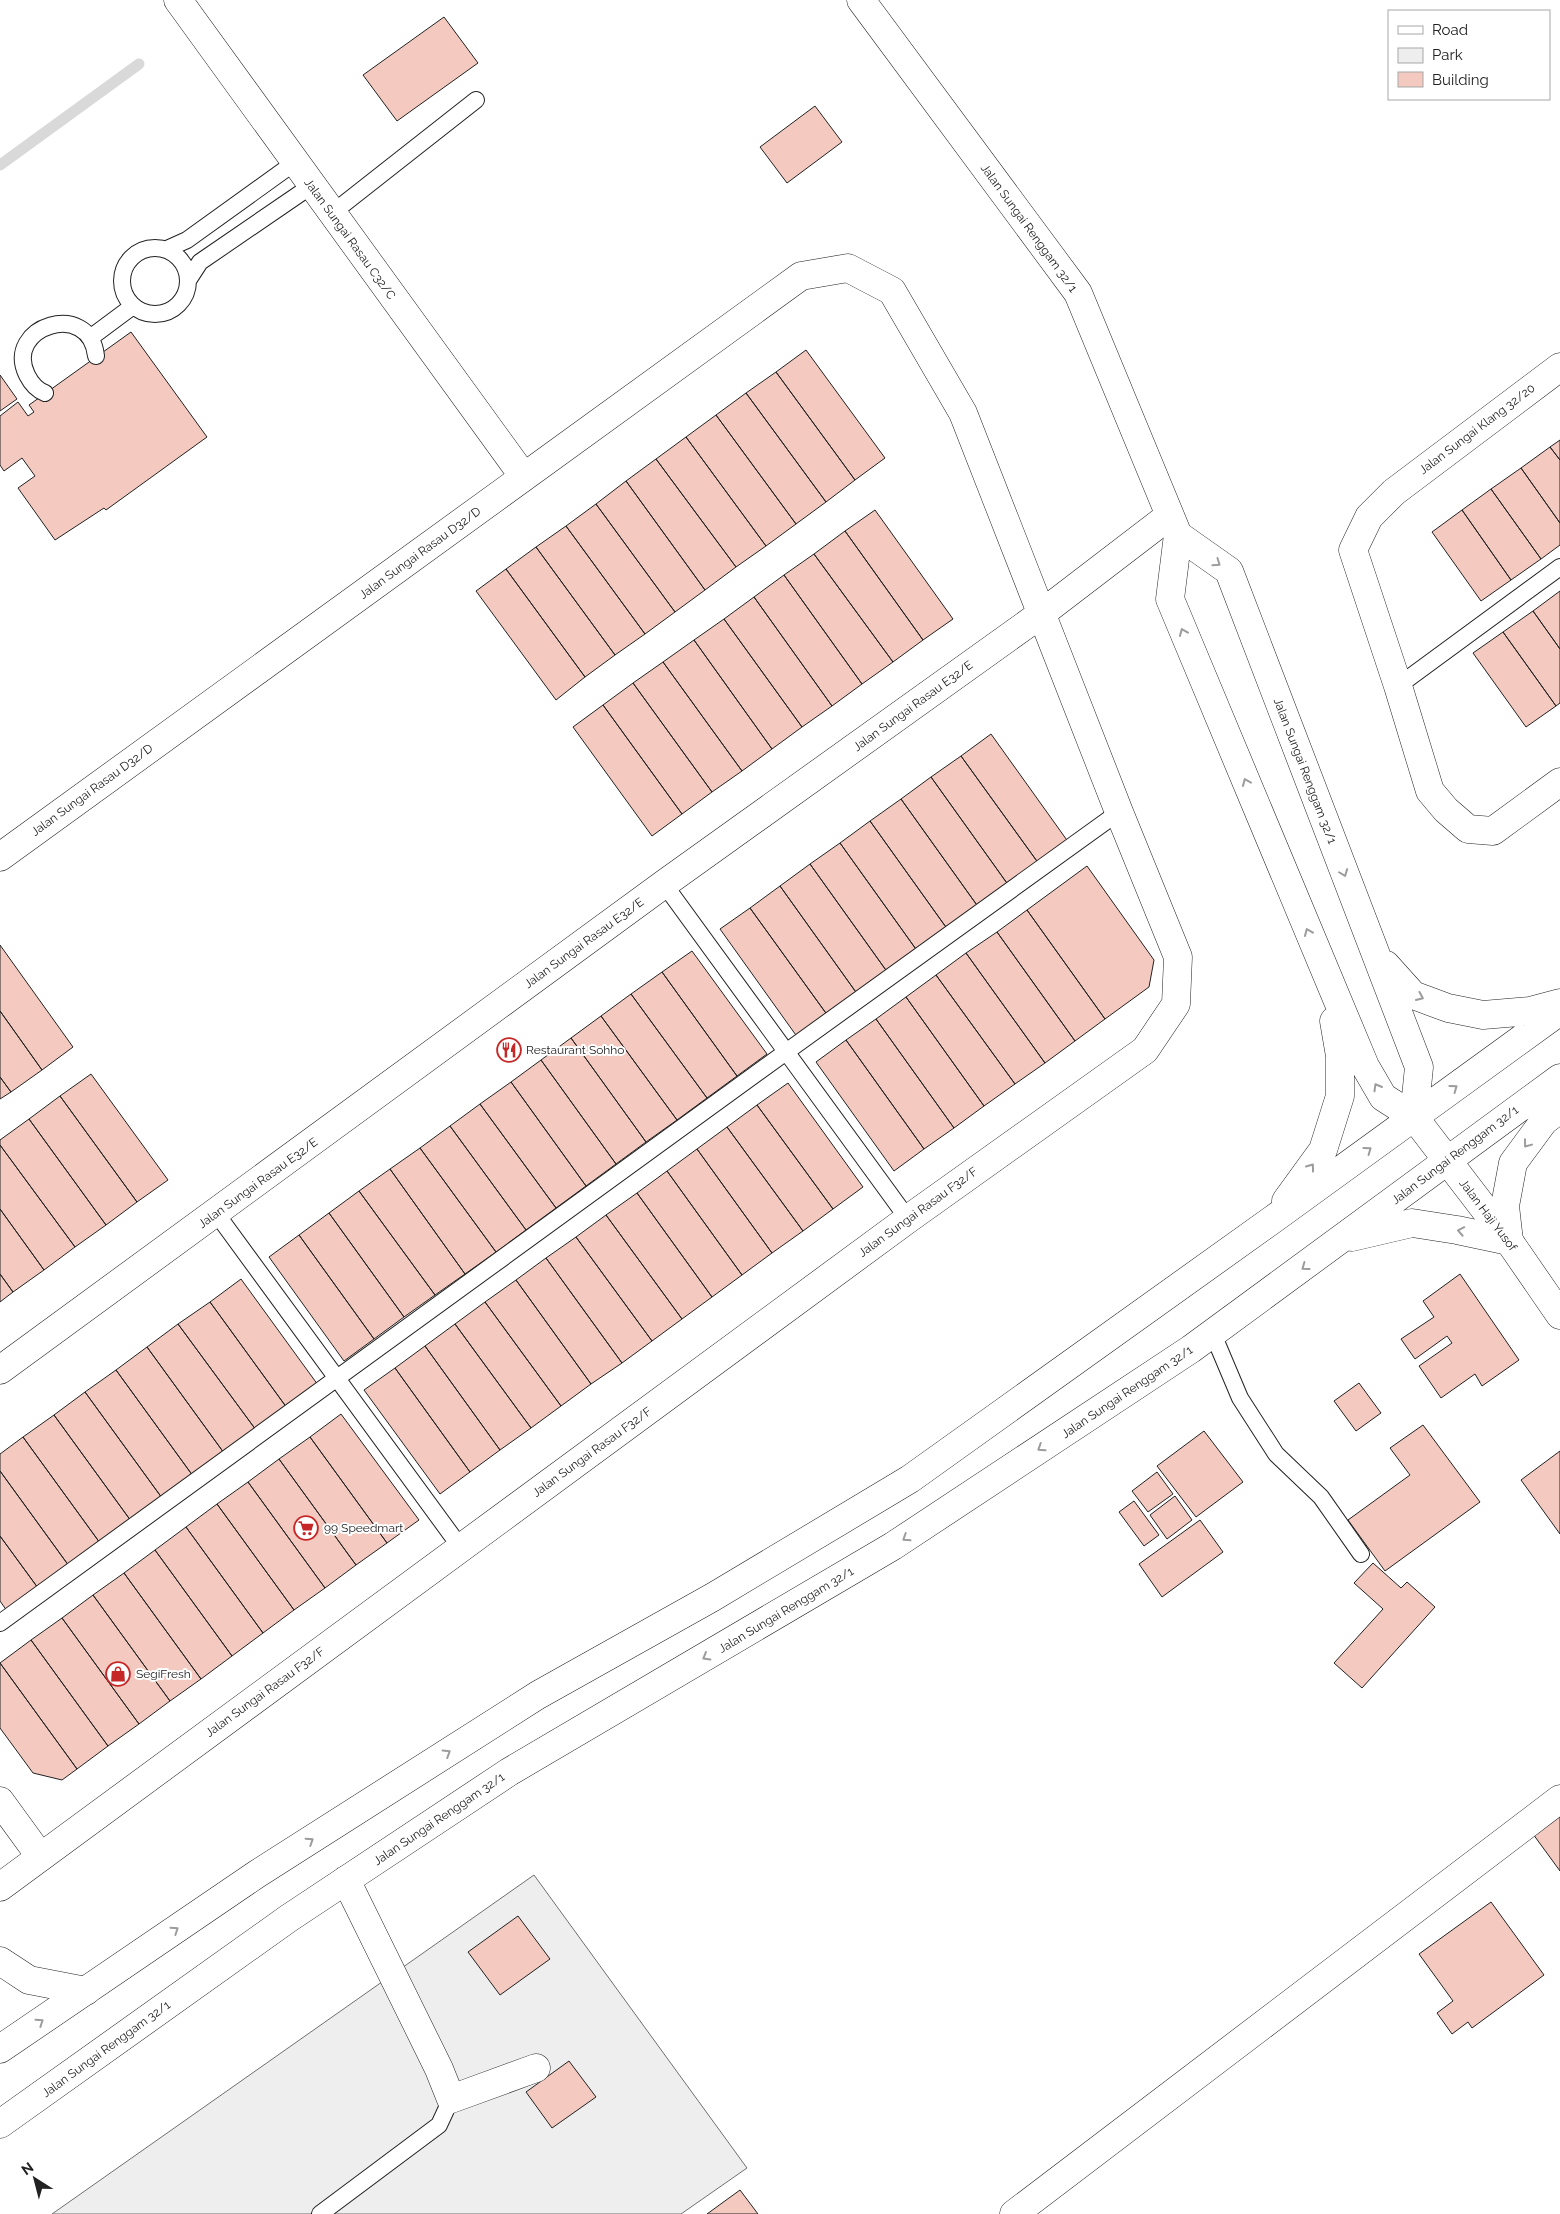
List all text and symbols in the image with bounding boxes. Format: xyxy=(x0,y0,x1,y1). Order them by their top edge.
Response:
legend xyxy=(1388,10,1550,100)
text: Road xyxy=(1432,21,1468,39)
text: Park xyxy=(1432,46,1463,64)
text: Building xyxy=(1432,71,1489,89)
street label: Jalan Sungai Renggam 32/1 xyxy=(978,161,1080,295)
street label: Jalan Sungai Rasau C32/C xyxy=(301,176,399,302)
street label: Jalan Sungai Klang 32/20 xyxy=(1416,381,1538,477)
street label: Jalan Sungai Rasau D32/D xyxy=(356,504,484,602)
one-way arrow xyxy=(1212,557,1221,566)
one-way arrow xyxy=(1179,628,1190,637)
street label: Jalan Sungai Rasau E32/E xyxy=(850,658,976,754)
street label: Jalan Sungai Renggam 32/1 xyxy=(1271,696,1339,846)
street label: Jalan Sungai Rasau D32/D xyxy=(28,741,156,839)
one-way arrow xyxy=(1242,778,1252,787)
one-way arrow xyxy=(1339,869,1349,877)
street label: Jalan Sungai Rasau E32/E xyxy=(521,895,647,991)
one-way arrow xyxy=(1304,928,1315,937)
one-way arrow xyxy=(1415,991,1424,1002)
restaurant icon: Restaurant Sohho xyxy=(496,1037,522,1063)
place label: Restaurant Sohho xyxy=(526,1043,624,1057)
one-way arrow xyxy=(1373,1084,1383,1093)
one-way arrow xyxy=(1448,1085,1458,1094)
street label: Jalan Sungai Renggam 32/1 xyxy=(1389,1103,1521,1207)
street label: Jalan Sungai Rasau E32/E xyxy=(195,1135,321,1231)
one-way arrow xyxy=(1524,1138,1532,1147)
one-way arrow xyxy=(1362,1148,1371,1156)
one-way arrow xyxy=(1304,1163,1314,1172)
street label: Jalan Sungai Rasau F32/F xyxy=(856,1164,980,1260)
street label: Jalan Haji Yusof xyxy=(1456,1176,1520,1255)
one-way arrow xyxy=(1457,1226,1465,1236)
one-way arrow xyxy=(1301,1261,1311,1270)
street label: Jalan Sungai Renggam 32/1 xyxy=(1059,1343,1195,1441)
street label: Jalan Sungai Rasau F32/F xyxy=(530,1404,654,1500)
one-way arrow xyxy=(1038,1442,1047,1451)
supermarket icon: 99 Speedmart xyxy=(293,1515,319,1541)
place label: 99 Speedmart xyxy=(324,1521,403,1535)
one-way arrow xyxy=(902,1532,912,1541)
street label: Jalan Sungai Renggam 32/1 xyxy=(716,1564,856,1656)
street label: Jalan Sungai Rasau F32/F xyxy=(203,1644,327,1740)
one-way arrow xyxy=(703,1651,712,1661)
shop icon: SegiFresh xyxy=(105,1661,131,1687)
place label: SegiFresh xyxy=(136,1667,191,1681)
one-way arrow xyxy=(442,1750,451,1759)
street label: Jalan Sungai Renggam 32/1 xyxy=(371,1770,507,1868)
one-way arrow xyxy=(305,1837,314,1847)
one-way arrow xyxy=(169,1927,178,1936)
street label: Jalan Sungai Renggam 32/1 xyxy=(39,1998,173,2100)
one-way arrow xyxy=(35,2018,44,2028)
north arrow xyxy=(10,2154,60,2204)
text: N xyxy=(18,2159,36,2178)

